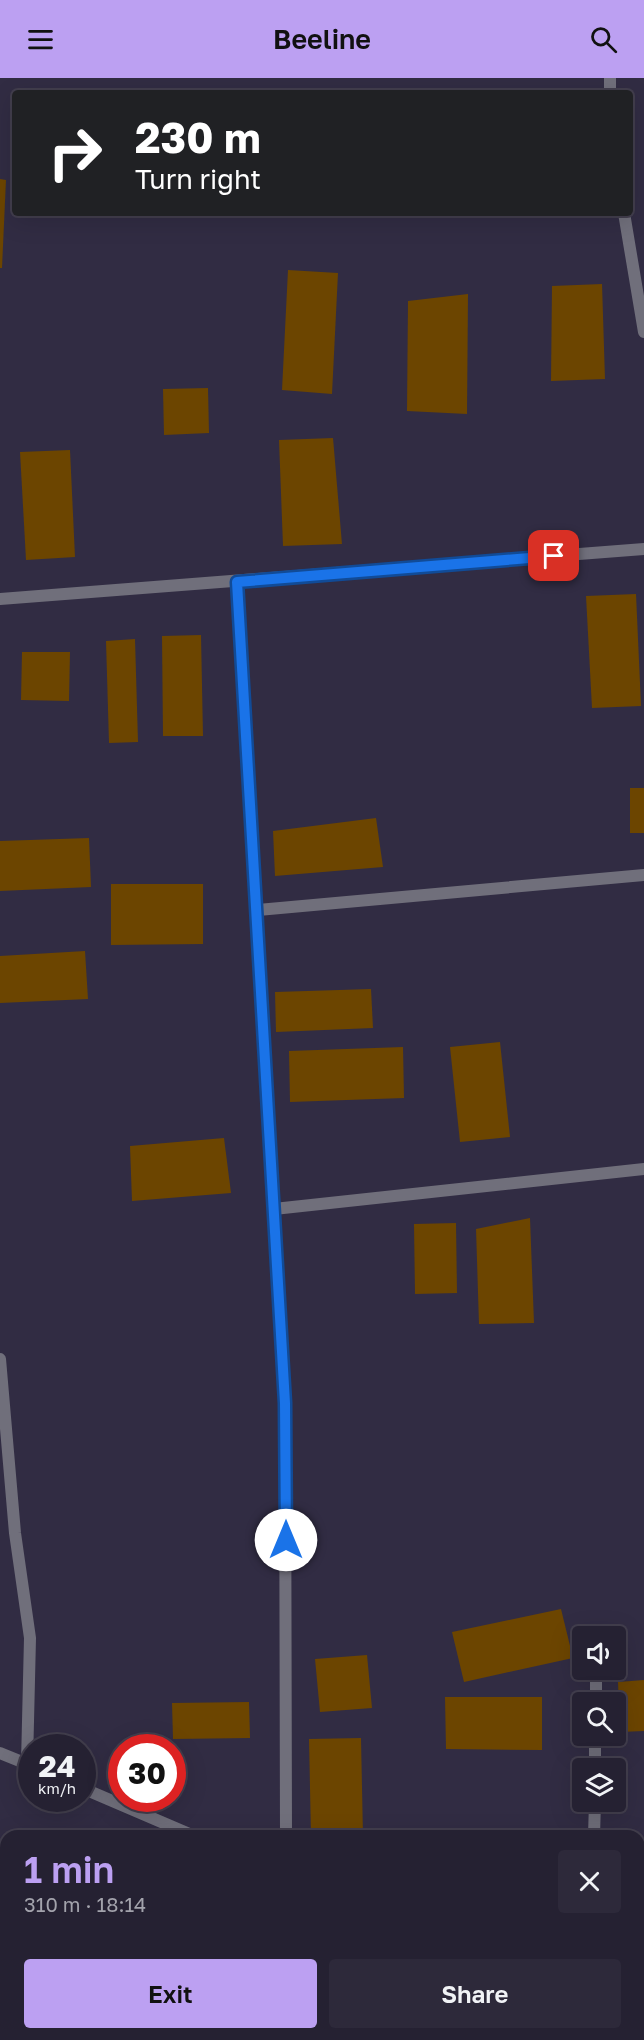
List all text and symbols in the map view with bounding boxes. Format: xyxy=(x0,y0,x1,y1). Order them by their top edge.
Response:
icon: menu xyxy=(24,23,57,56)
text: Beeline xyxy=(273,23,371,55)
icon: search xyxy=(587,23,620,56)
text: 230 m xyxy=(135,112,261,162)
icon: right xyxy=(36,114,114,192)
text: Turn right xyxy=(135,163,261,195)
pin xyxy=(528,530,579,581)
icon: arrive xyxy=(537,539,570,572)
position arrow xyxy=(254,1508,318,1572)
map controls xyxy=(572,1626,626,1812)
button: sound xyxy=(572,1626,626,1680)
button: search xyxy=(572,1692,626,1746)
speed limit sign: 30 xyxy=(108,1734,186,1812)
text: 24 xyxy=(38,1748,76,1784)
button: layers xyxy=(572,1758,626,1812)
text: km/h xyxy=(38,1779,76,1797)
text: 1 min xyxy=(24,1848,114,1891)
button: close xyxy=(558,1850,621,1913)
text: 310 m · 18:14 xyxy=(24,1892,146,1916)
button: Exit xyxy=(24,1959,317,2028)
button: Share xyxy=(329,1959,621,2028)

